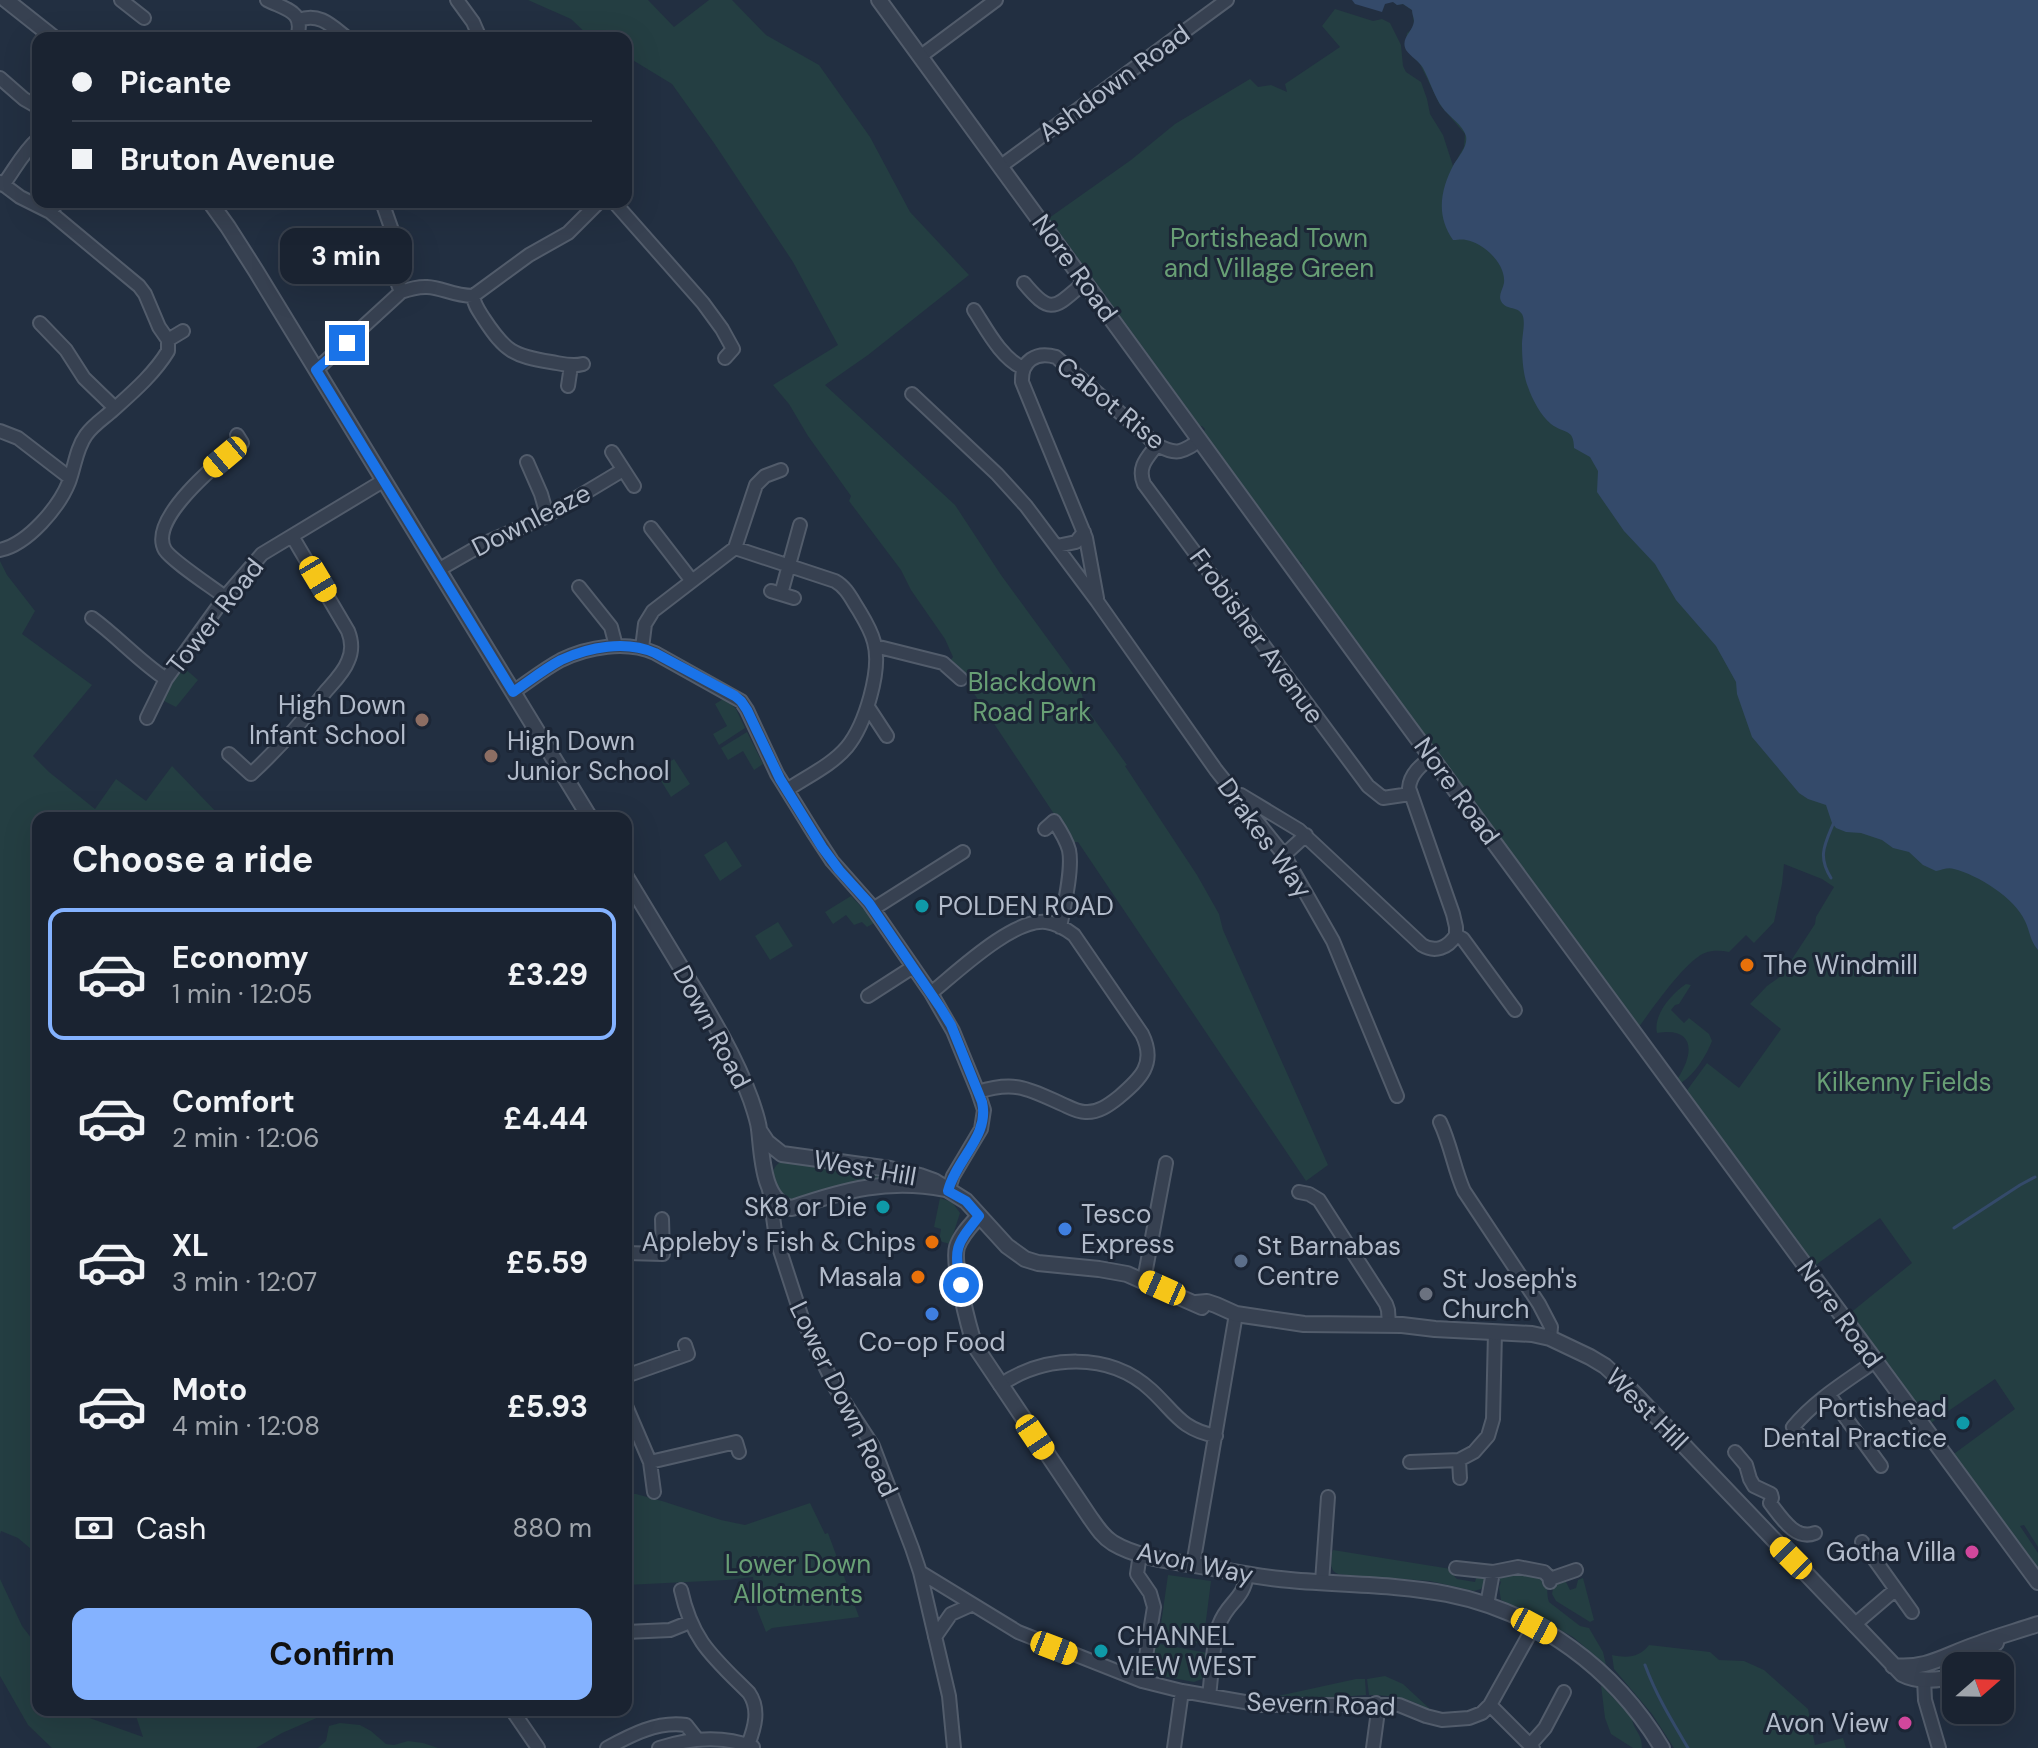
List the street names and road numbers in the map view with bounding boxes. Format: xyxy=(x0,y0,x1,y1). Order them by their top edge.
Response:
street label: Ashdown Road xyxy=(1032,17,1196,149)
street label: Nore Road xyxy=(1025,208,1125,328)
street label: Cabot Rise xyxy=(1050,349,1172,457)
street label: Downleaze xyxy=(466,476,596,564)
street label: Frobisher Avenue xyxy=(1182,542,1332,730)
street label: Tower Road xyxy=(159,551,271,681)
street label: Nore Road xyxy=(1407,731,1507,851)
street label: Drakes Way xyxy=(1210,771,1320,905)
street label: Down Road xyxy=(665,959,759,1095)
street label: West Hill xyxy=(811,1142,919,1194)
street label: Nore Road xyxy=(1790,1254,1890,1374)
street label: Lower Down Road xyxy=(782,1295,906,1503)
street label: West Hill xyxy=(1598,1360,1696,1458)
street label: Avon Way xyxy=(1134,1534,1256,1592)
street label: Severn Road xyxy=(1246,1684,1396,1724)

